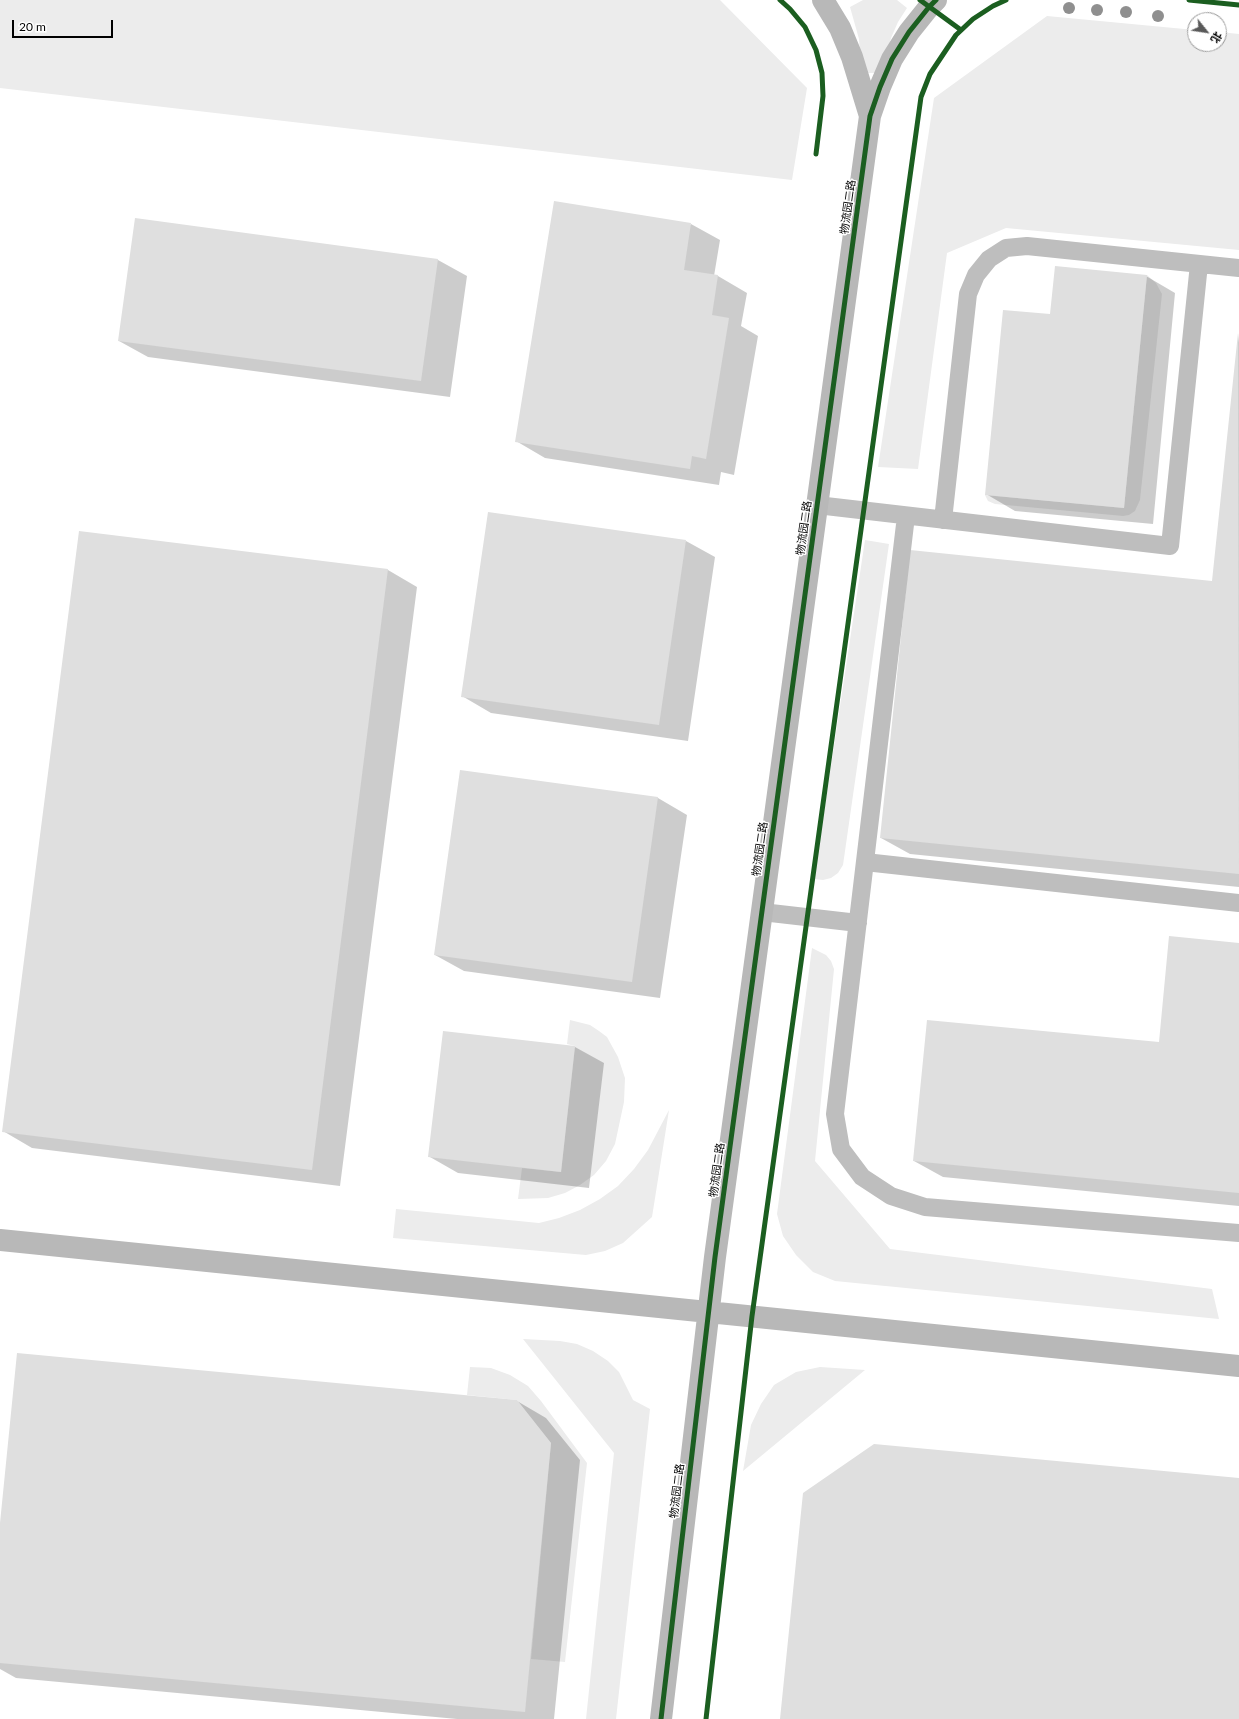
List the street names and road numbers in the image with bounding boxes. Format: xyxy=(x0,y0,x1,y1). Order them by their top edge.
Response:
street label: 物流园二路 xyxy=(838,179,858,235)
street label: 物流园二路 xyxy=(794,500,814,556)
street label: 物流园二路 xyxy=(750,821,770,877)
street label: 物流园二路 xyxy=(707,1142,727,1198)
street label: 物流园二路 xyxy=(667,1463,687,1519)

